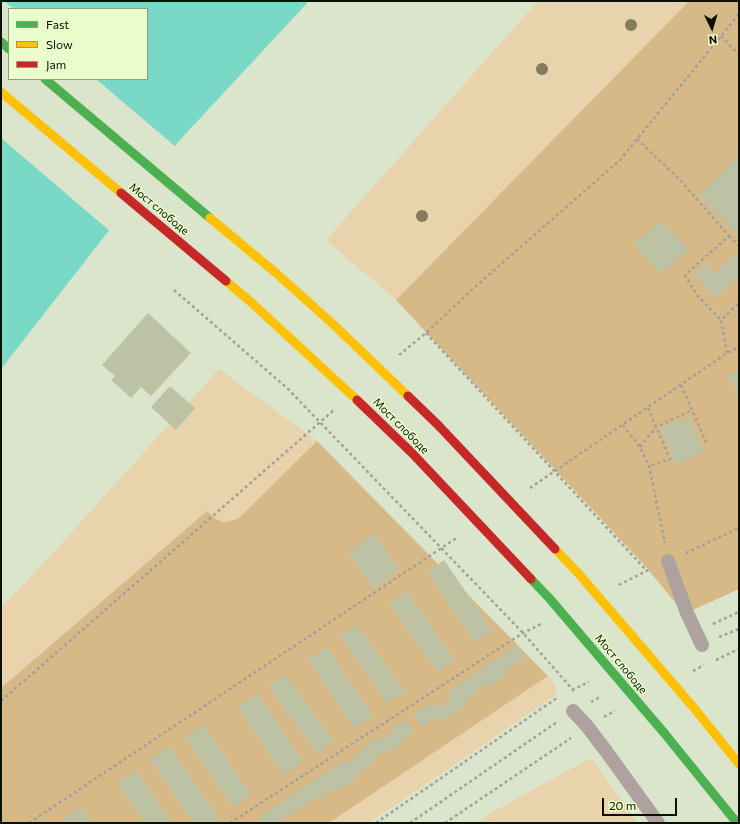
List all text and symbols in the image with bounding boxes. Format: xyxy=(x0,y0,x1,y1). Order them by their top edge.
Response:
legend xyxy=(8,8,148,80)
north arrow xyxy=(692,8,732,48)
text: Fast xyxy=(46,17,69,31)
text: N xyxy=(708,34,718,47)
text: Slow xyxy=(46,37,73,51)
text: Jam xyxy=(46,57,66,71)
street label: Мост слободе xyxy=(127,180,191,238)
street label: Мост слободе xyxy=(370,395,432,457)
street label: Мост слободе xyxy=(592,632,650,696)
scale bar xyxy=(604,790,679,816)
text: 20 m xyxy=(609,798,636,812)

